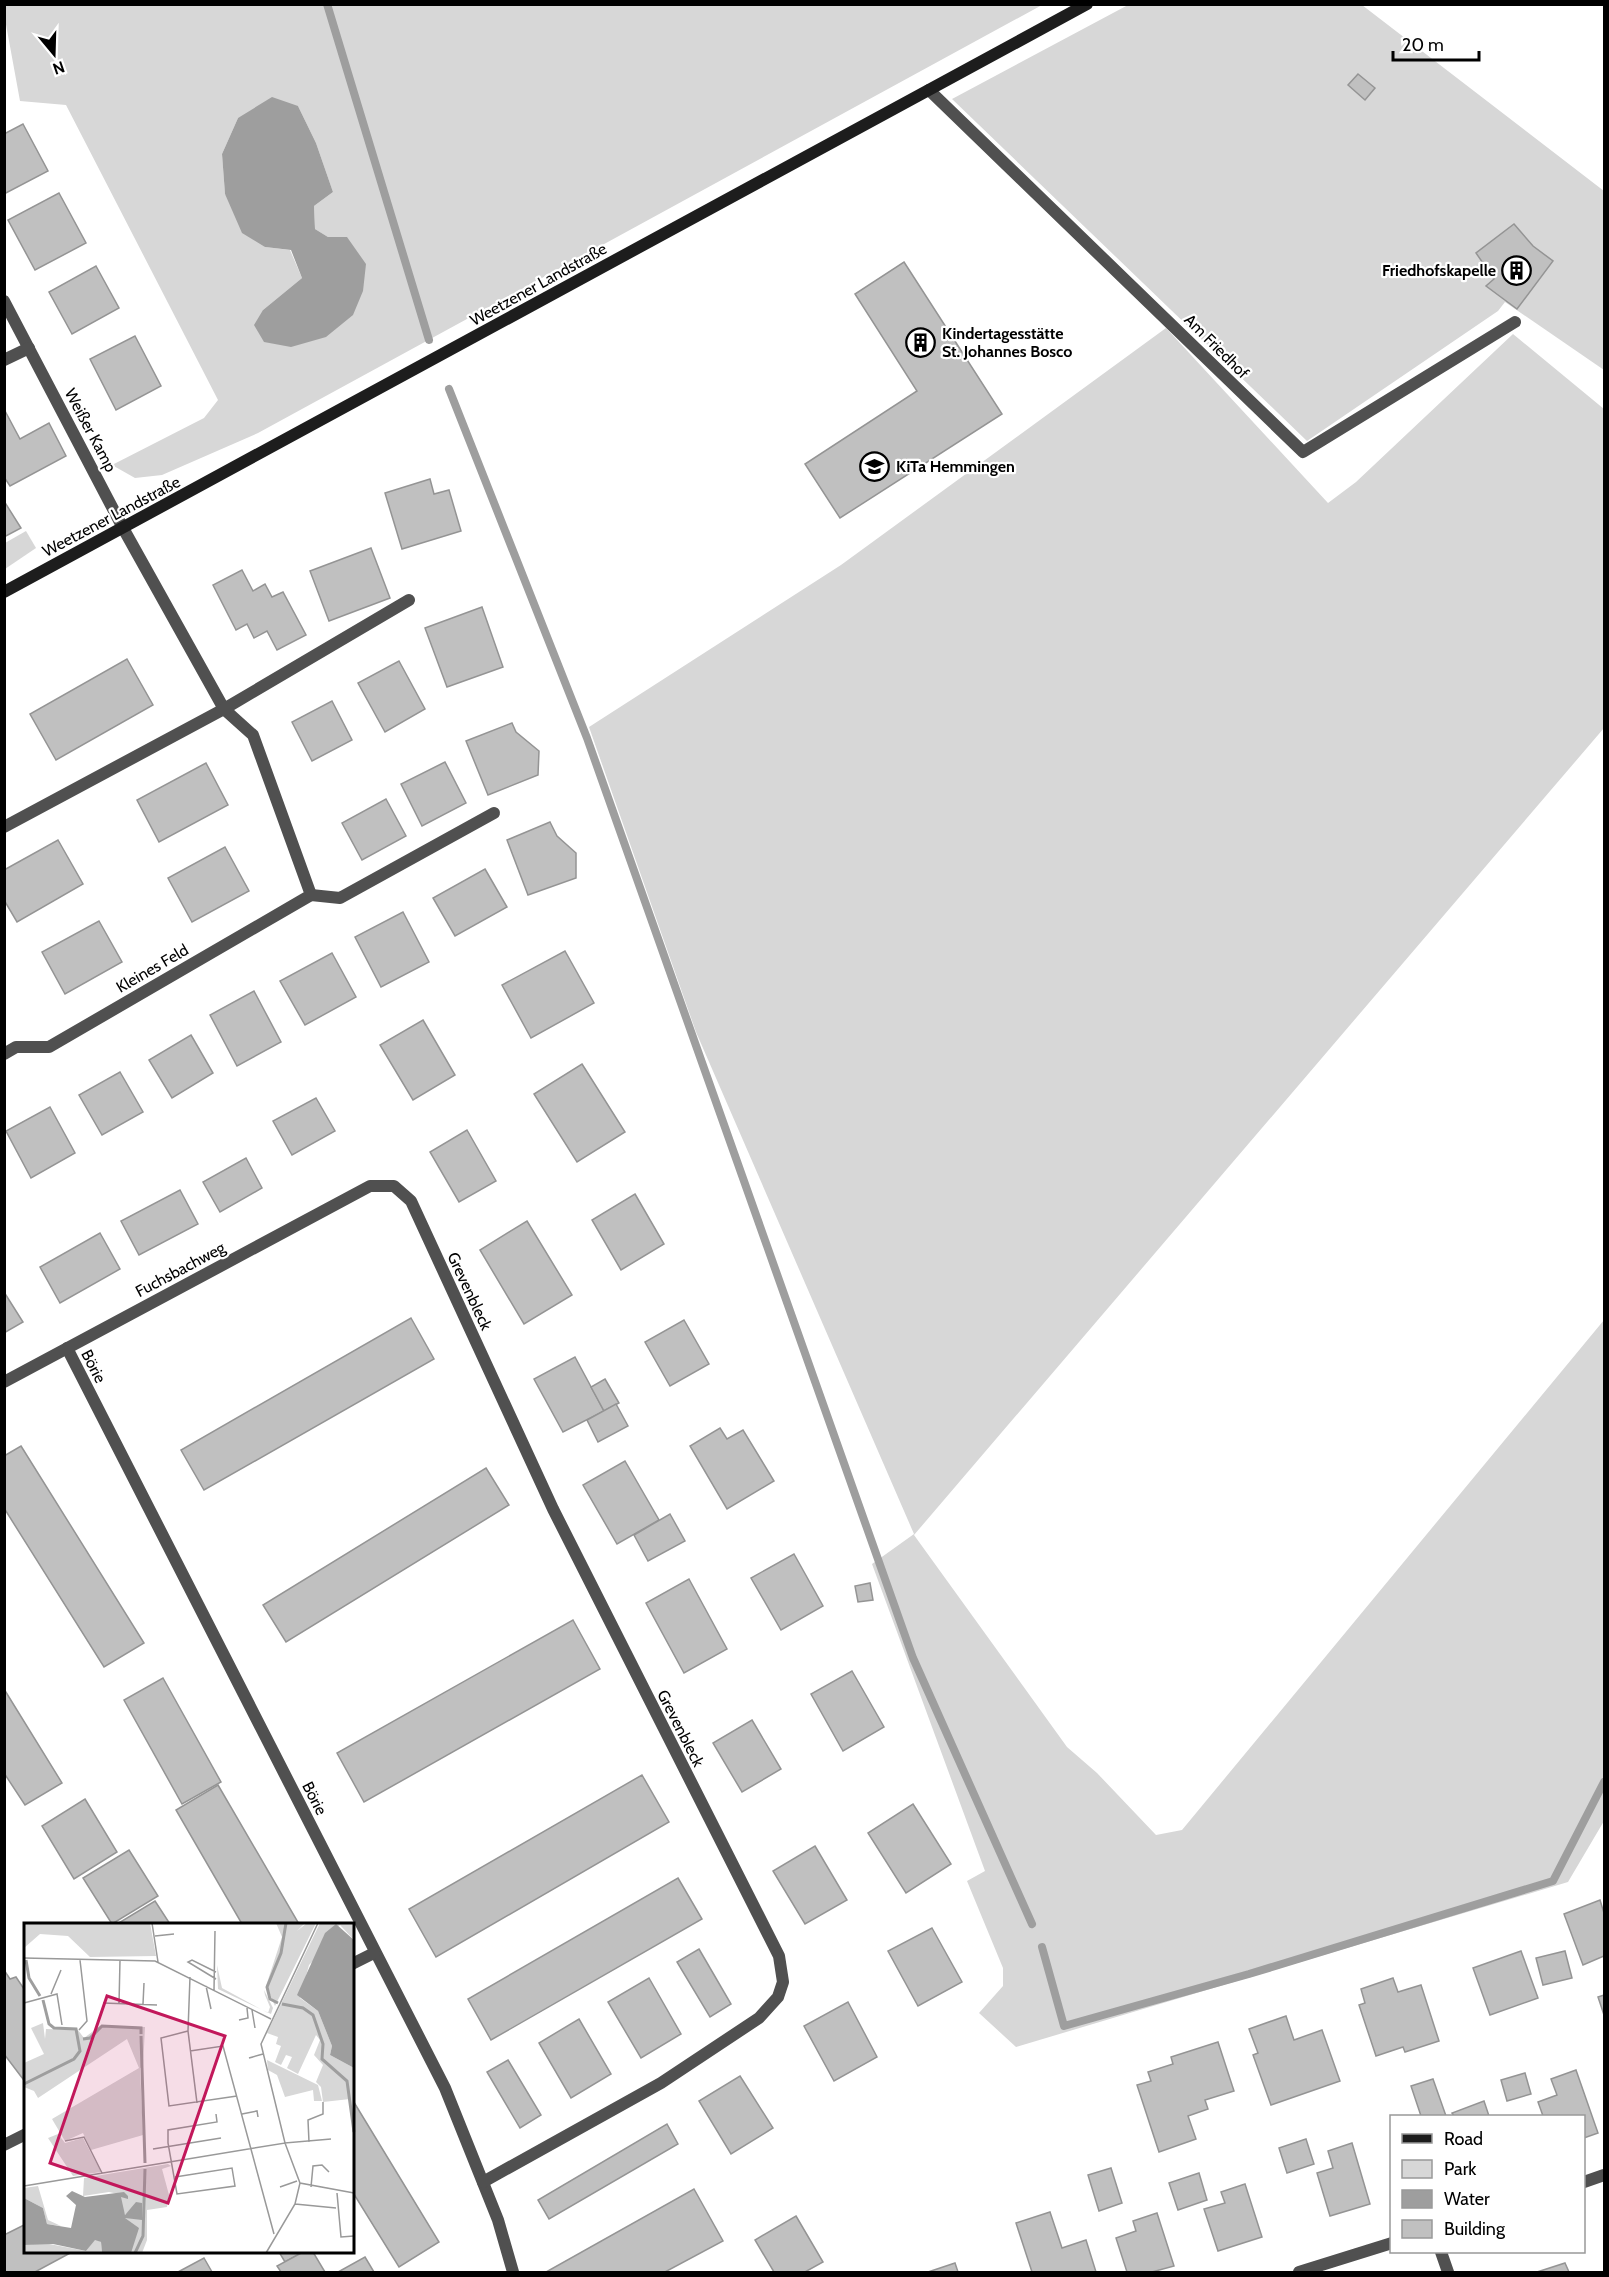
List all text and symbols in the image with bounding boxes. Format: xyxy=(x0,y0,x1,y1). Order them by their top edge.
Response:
north arrow xyxy=(24,24,84,84)
scale bar xyxy=(1393,24,1478,62)
text: 20 m xyxy=(1402,34,1444,56)
text: N xyxy=(50,57,67,79)
street label: Weetzener Landstraße xyxy=(467,239,610,330)
building icon: Friedhofskapelle xyxy=(1501,254,1533,286)
place label: Friedhofskapelle xyxy=(1382,261,1496,280)
street label: Am Friedhof xyxy=(1180,310,1253,383)
place label: Kindertagesstätte St. Johannes Bosco xyxy=(942,324,1072,361)
building icon: Kindertagesstätte St. Johannes Bosco xyxy=(905,326,937,358)
street label: Weißer Kamp xyxy=(61,385,121,475)
school or university icon: KiTa Hemmingen xyxy=(859,450,891,482)
place label: KiTa Hemmingen xyxy=(896,457,1015,476)
street label: Weetzener Landstraße xyxy=(39,472,183,561)
street label: Kleines Feld xyxy=(113,940,192,997)
street label: Fuchsbachweg xyxy=(132,1237,229,1301)
street label: Grevenbleck xyxy=(443,1249,496,1334)
street label: Börie xyxy=(77,1346,110,1386)
street label: Grevenbleck xyxy=(653,1687,708,1771)
street label: Börie xyxy=(298,1778,331,1818)
inset map xyxy=(24,1923,354,2253)
legend xyxy=(1390,2115,1585,2253)
text: Road xyxy=(1444,2128,1483,2150)
text: Park xyxy=(1444,2158,1477,2180)
text: Water xyxy=(1444,2188,1490,2210)
text: Building xyxy=(1444,2218,1506,2240)

